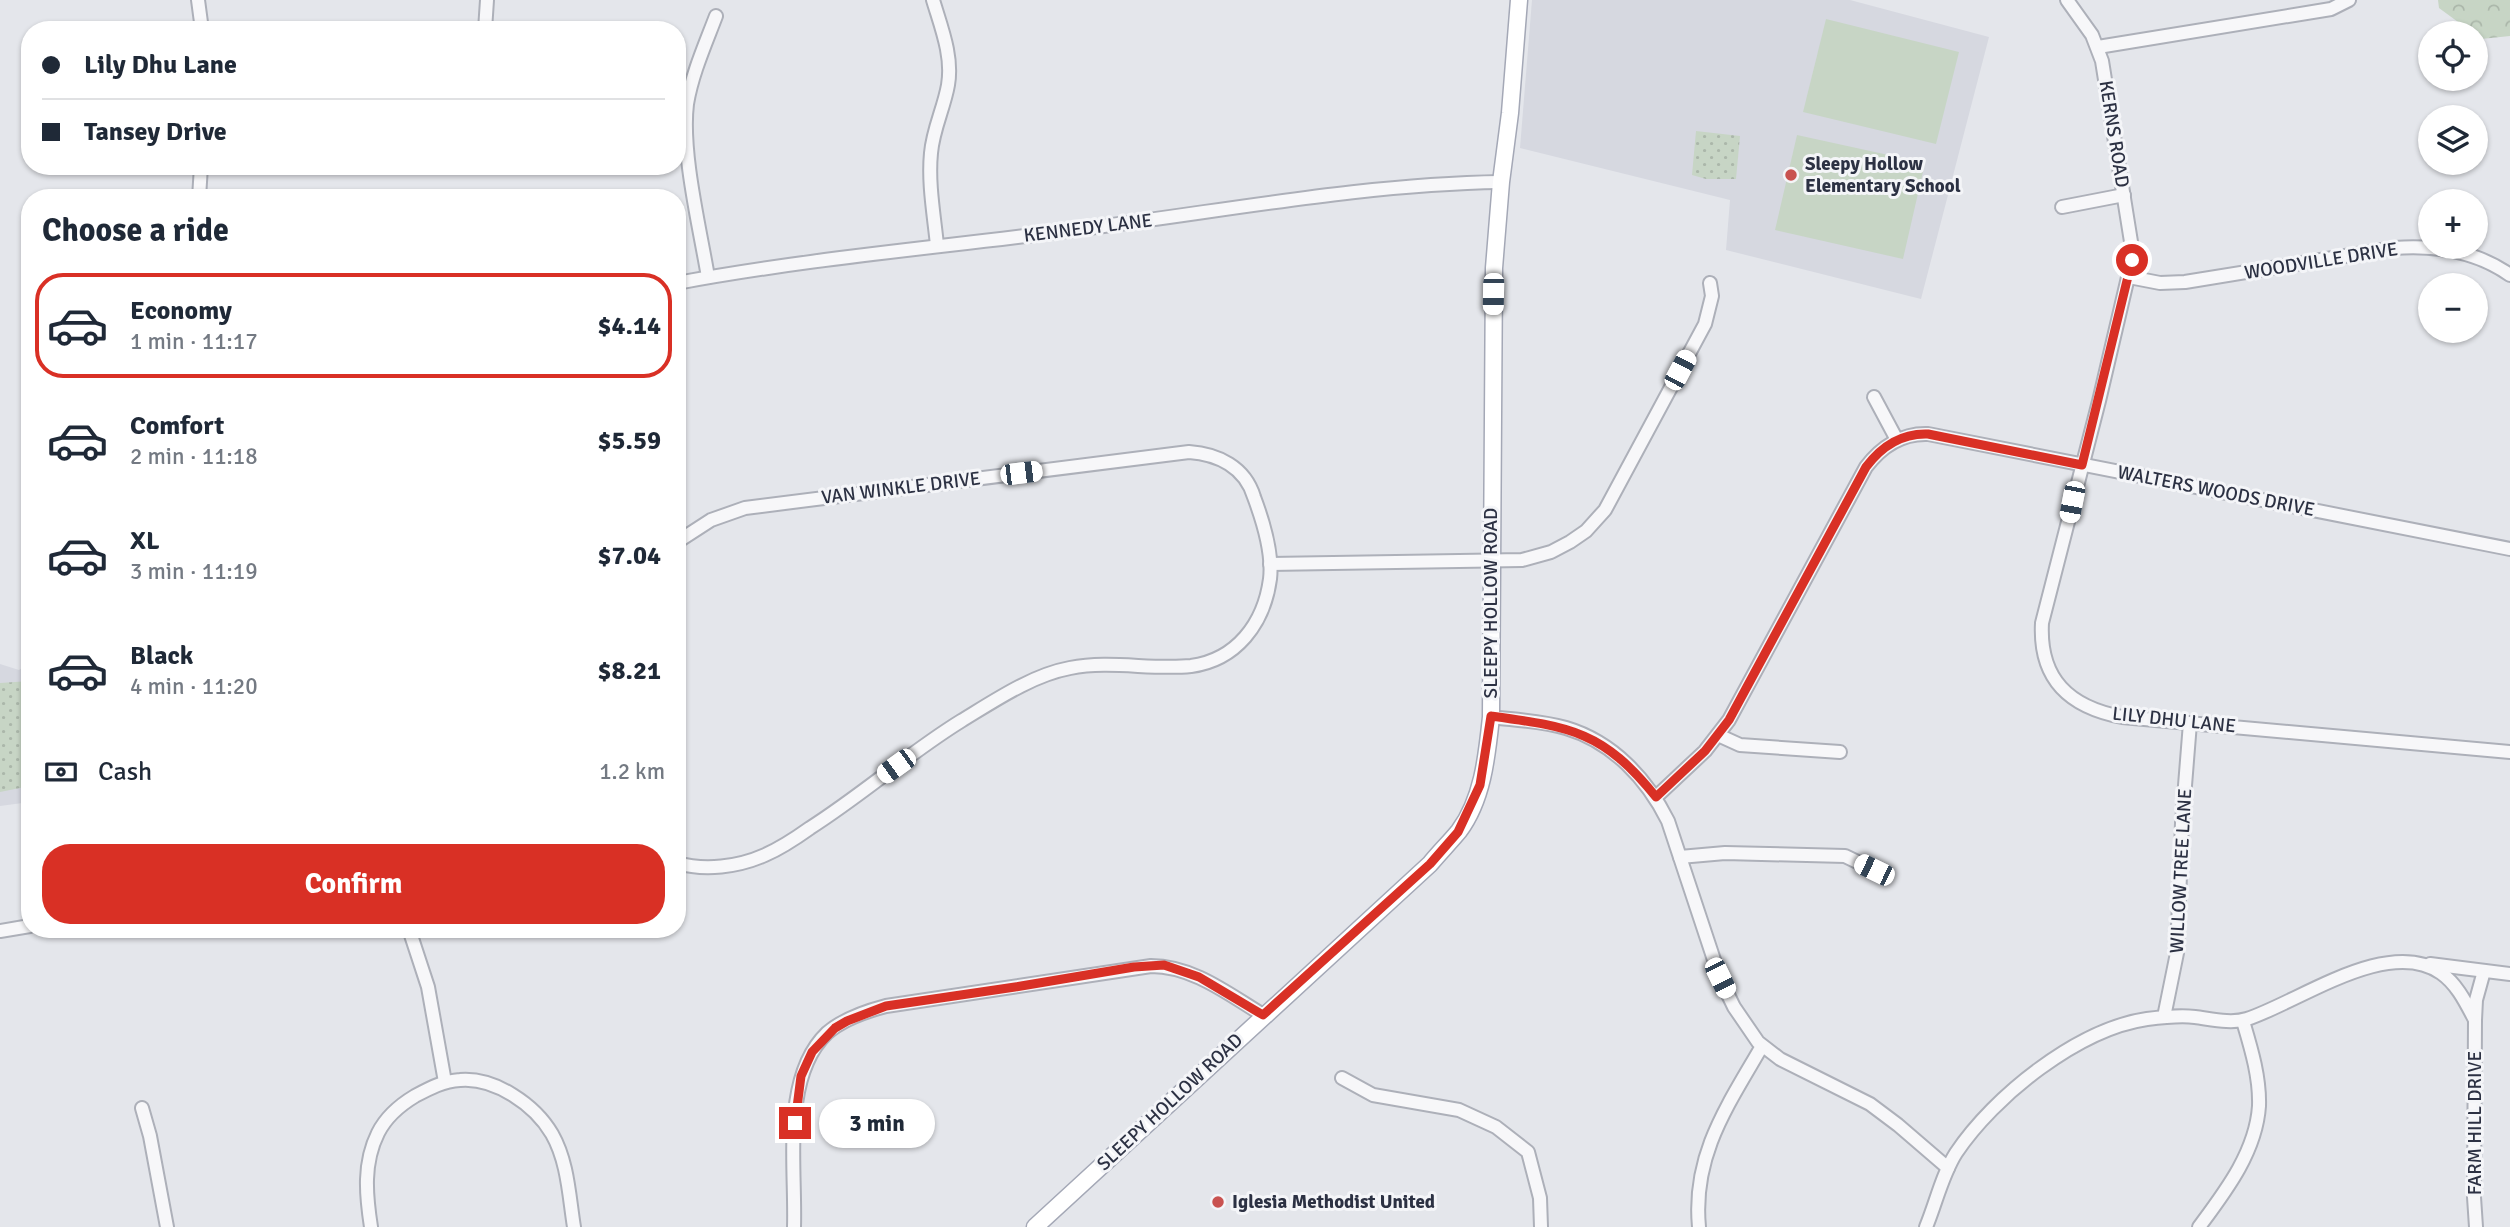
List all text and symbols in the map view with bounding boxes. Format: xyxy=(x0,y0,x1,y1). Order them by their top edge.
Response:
map controls xyxy=(2418,21,2488,343)
button: locate xyxy=(2418,21,2488,91)
text: Lily Dhu Lane xyxy=(84,49,237,81)
street label: KERNS ROAD xyxy=(2094,79,2134,189)
button: layers xyxy=(2418,105,2488,175)
text: Tansey Drive xyxy=(84,116,227,148)
place label: Sleepy Hollow Elementary School xyxy=(1805,152,1961,198)
marker: Sleepy Hollow Elementary School xyxy=(1783,167,1799,183)
button: + xyxy=(2418,189,2488,259)
street label: KENNEDY LANE xyxy=(1022,208,1154,248)
text: Choose a ride xyxy=(42,211,229,250)
street label: WOODVILLE DRIVE xyxy=(2243,237,2399,285)
route start xyxy=(2116,244,2148,276)
car xyxy=(1483,273,1504,315)
button: − xyxy=(2418,273,2488,343)
icon: car xyxy=(46,294,109,357)
text: Economy xyxy=(130,295,232,327)
text: $4.14 xyxy=(597,310,661,342)
text: 1 min · 11:17 xyxy=(130,327,258,356)
car xyxy=(1661,347,1700,393)
icon: car xyxy=(46,409,109,472)
text: Comfort xyxy=(130,410,224,442)
text: $5.59 xyxy=(597,425,661,457)
text: 2 min · 11:18 xyxy=(130,442,258,471)
car xyxy=(999,460,1044,486)
street label: WALTERS WOODS DRIVE xyxy=(2115,460,2317,522)
street label: VAN WINKLE DRIVE xyxy=(820,466,982,510)
car xyxy=(2058,479,2087,525)
street label: SLEEPY HOLLOW ROAD xyxy=(1479,508,1503,698)
icon: car xyxy=(46,524,109,587)
text: XL xyxy=(130,525,160,557)
text: $7.04 xyxy=(597,540,661,572)
text: 3 min · 11:19 xyxy=(130,557,258,586)
icon: car xyxy=(46,639,109,702)
text: Black xyxy=(130,640,193,672)
text: $8.21 xyxy=(597,655,661,687)
text: 4 min · 11:20 xyxy=(130,672,258,701)
street label: LILY DHU LANE xyxy=(2111,702,2237,738)
car xyxy=(873,745,920,787)
icon: cash xyxy=(42,753,80,791)
text: Cash xyxy=(98,756,152,788)
text: 1.2 km xyxy=(599,757,665,786)
street label: WILLOW TREE LANE xyxy=(2165,788,2197,954)
button: Confirm xyxy=(42,844,665,924)
car xyxy=(1851,851,1898,889)
car xyxy=(1702,955,1739,1001)
street label: SLEEPY HOLLOW ROAD xyxy=(1092,1028,1248,1176)
street label: FARM HILL DRIVE xyxy=(2463,1051,2487,1195)
callout: 3 min xyxy=(820,1098,935,1148)
route end xyxy=(779,1107,811,1139)
text: 3 min xyxy=(849,1109,905,1138)
place label: Iglesia Methodist United xyxy=(1232,1190,1435,1214)
marker: Iglesia Methodist United xyxy=(1210,1194,1226,1210)

